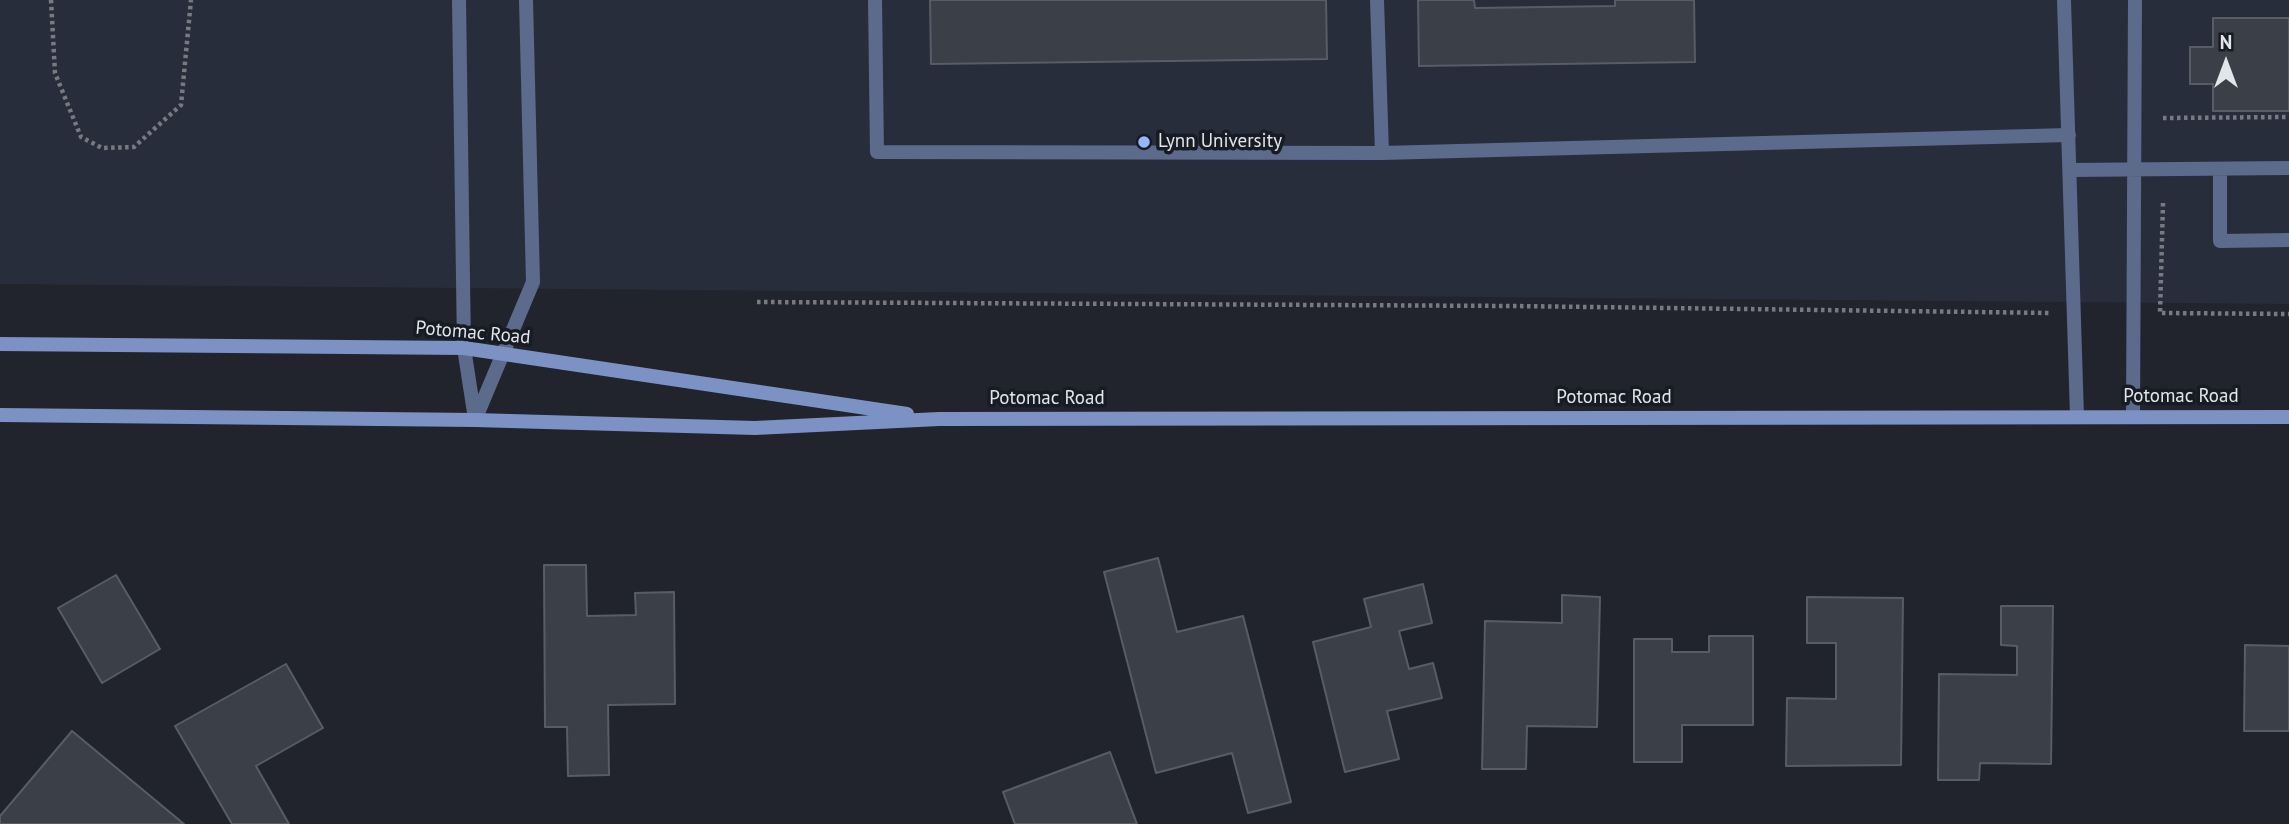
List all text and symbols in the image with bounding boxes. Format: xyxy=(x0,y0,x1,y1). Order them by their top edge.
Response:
north arrow xyxy=(2191,28,2261,98)
text: N xyxy=(2220,30,2232,54)
place label: Lynn University xyxy=(1158,131,1282,153)
marker: Lynn University xyxy=(1136,134,1152,150)
street label: Potomac Road xyxy=(415,317,531,349)
street label: Potomac Road xyxy=(2123,386,2239,408)
street label: Potomac Road xyxy=(1556,387,1672,409)
street label: Potomac Road xyxy=(989,388,1105,410)

